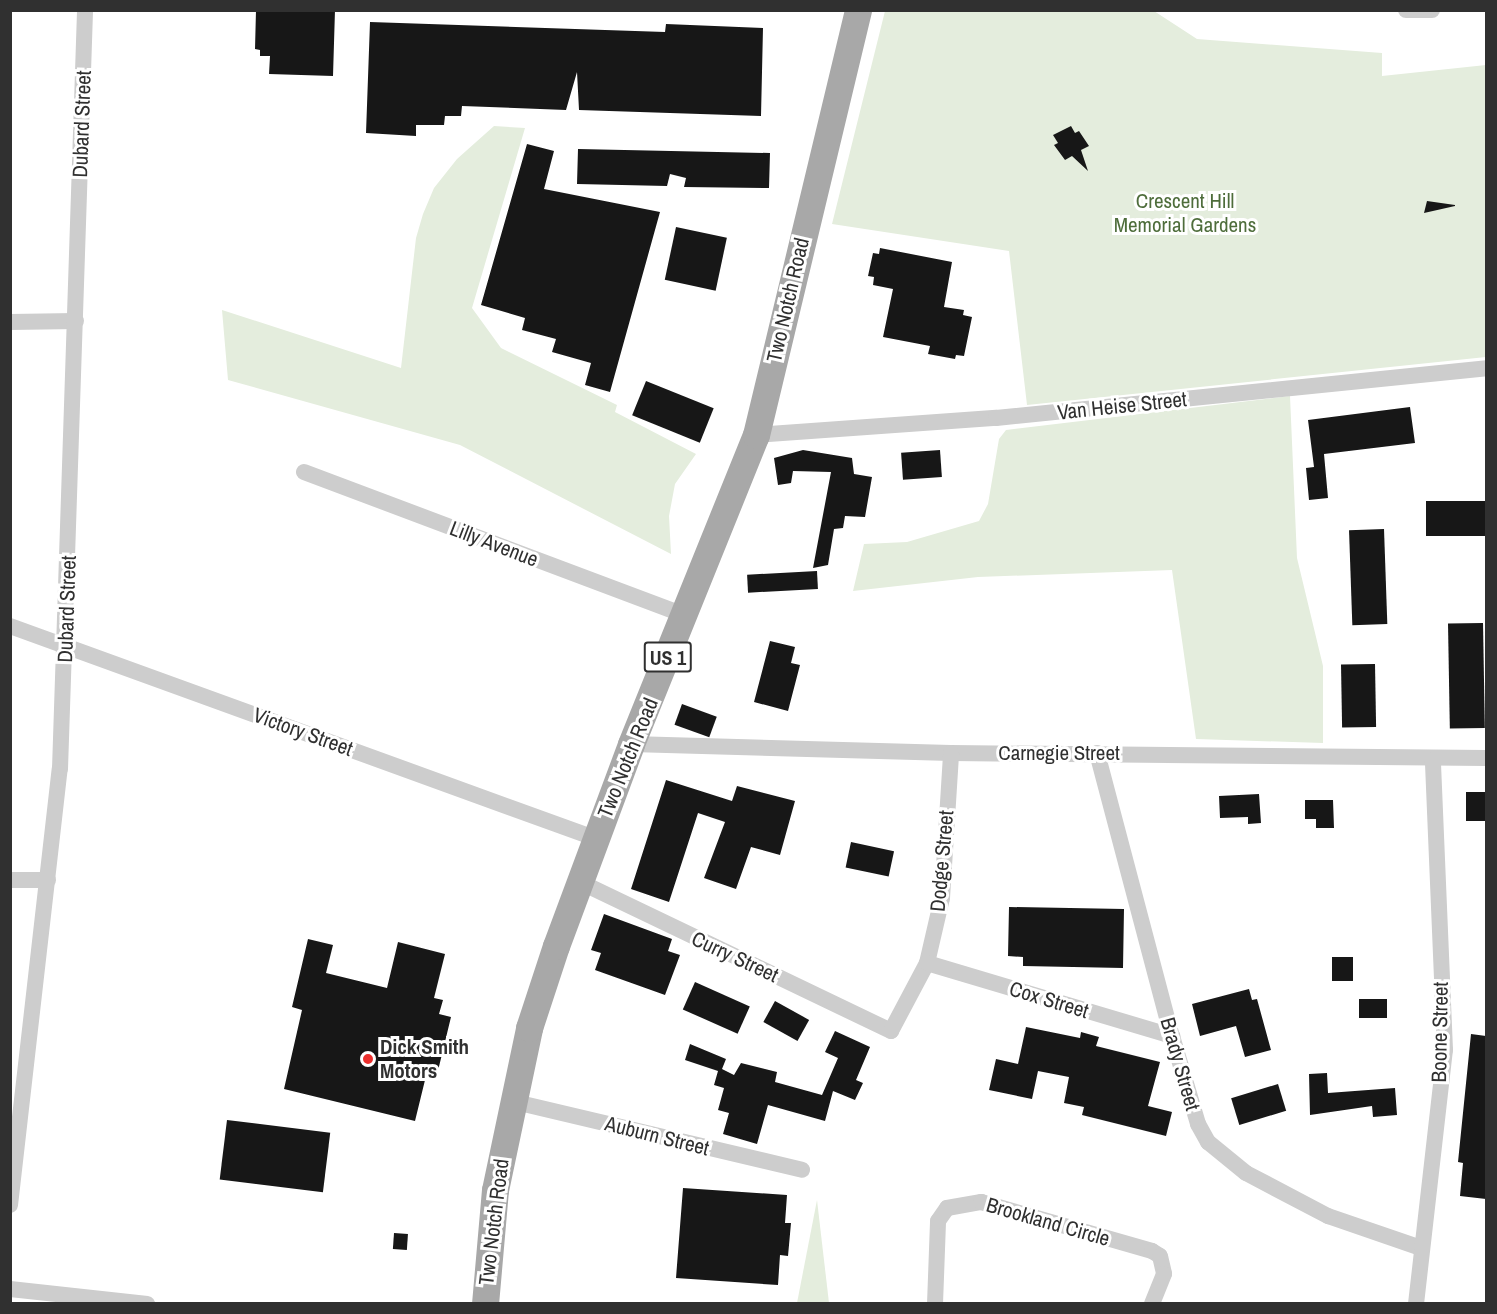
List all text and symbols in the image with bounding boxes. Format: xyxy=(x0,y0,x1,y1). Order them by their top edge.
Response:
street label: Dubard Street xyxy=(68,70,96,178)
park label: Crescent Hill Memorial Gardens xyxy=(1114,188,1256,238)
street label: Two Notch Road xyxy=(761,235,815,365)
street label: Van Heise Street xyxy=(1056,387,1188,425)
street label: Lilly Avenue xyxy=(446,515,542,573)
street label: Dubard Street xyxy=(53,555,81,663)
road number: US 1 xyxy=(642,640,694,674)
street label: Two Notch Road xyxy=(592,694,664,822)
street label: Victory Street xyxy=(250,702,356,762)
street label: Carnegie Street xyxy=(998,740,1120,766)
street label: Dodge Street xyxy=(925,809,959,913)
street label: Curry Street xyxy=(688,926,782,988)
street label: Cox Street xyxy=(1006,976,1092,1024)
street label: Boone Street xyxy=(1427,982,1453,1082)
street label: Brady Street xyxy=(1155,1015,1205,1113)
place label: Dick Smith Motors xyxy=(380,1034,469,1084)
marker: Dick Smith Motors xyxy=(361,1052,375,1066)
street label: Auburn Street xyxy=(602,1111,712,1161)
street label: Two Notch Road xyxy=(474,1157,514,1287)
street label: Brookland Circle xyxy=(983,1192,1113,1252)

